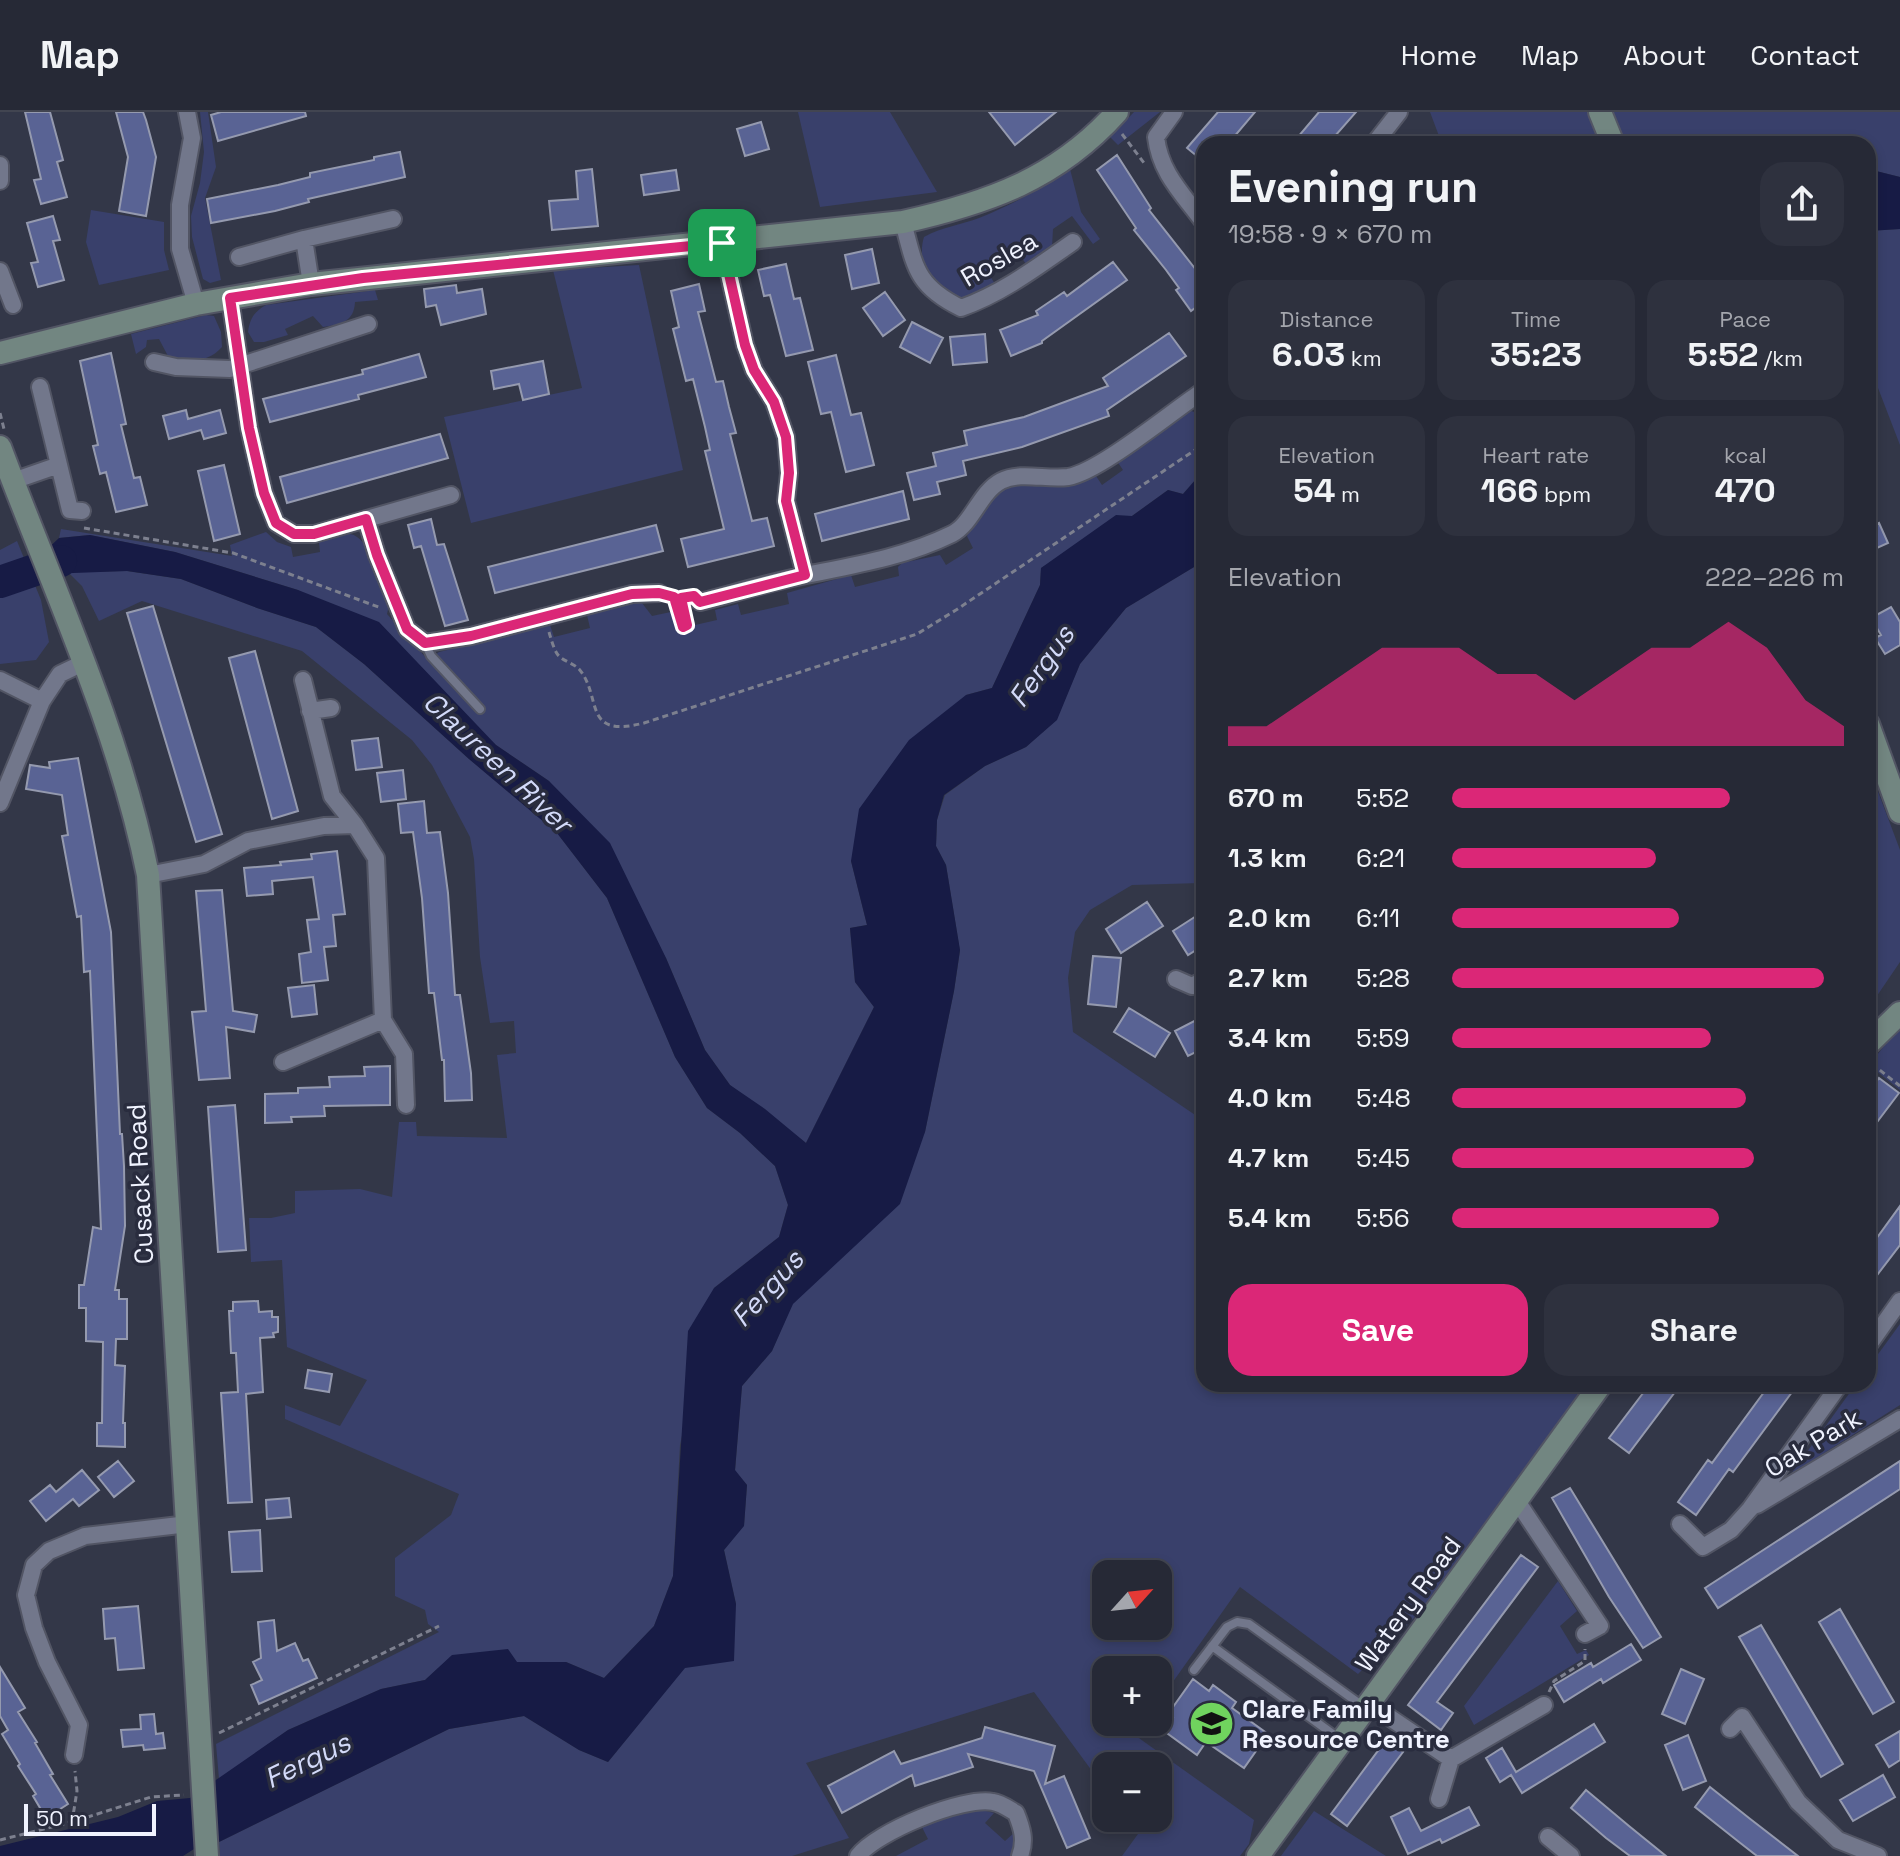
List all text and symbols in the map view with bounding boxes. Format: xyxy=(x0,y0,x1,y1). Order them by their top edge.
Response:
text: Map xyxy=(40,31,120,79)
text: Home xyxy=(1401,37,1477,73)
text: Map xyxy=(1521,37,1579,73)
text: About xyxy=(1623,37,1706,73)
text: Contact xyxy=(1750,37,1860,73)
text: Evening run xyxy=(1228,159,1478,215)
button: share xyxy=(1760,162,1844,246)
pin xyxy=(688,209,756,277)
text: 19:58 · 9 × 670 m xyxy=(1228,217,1432,251)
icon: arrive xyxy=(700,221,744,265)
street label: Roslea xyxy=(955,224,1043,294)
text: Distance xyxy=(1280,305,1374,333)
text: Time xyxy=(1511,305,1561,333)
text: Pace xyxy=(1720,305,1771,333)
text: 6.03 xyxy=(1272,333,1345,376)
text: 35:23 xyxy=(1490,333,1582,376)
text: 5:52 xyxy=(1688,333,1758,376)
text: km xyxy=(1345,344,1382,372)
text: /km xyxy=(1758,344,1803,372)
text: Elevation xyxy=(1278,441,1375,469)
text: Heart rate xyxy=(1483,441,1589,469)
text: kcal xyxy=(1724,441,1767,469)
text: 54 xyxy=(1293,469,1335,512)
text: 166 xyxy=(1481,469,1538,512)
text: 470 xyxy=(1715,469,1776,512)
text: m xyxy=(1335,480,1360,508)
text: bpm xyxy=(1538,480,1591,508)
text: Elevation xyxy=(1228,560,1342,594)
text: 222–226 m xyxy=(1705,560,1844,594)
water label: Fergus xyxy=(1000,617,1083,714)
water label: Claureen River xyxy=(416,684,583,843)
text: 670 m xyxy=(1228,781,1304,815)
text: 5:52 xyxy=(1356,781,1409,815)
text: 1.3 km xyxy=(1228,841,1307,875)
text: 6:21 xyxy=(1356,841,1405,875)
text: 2.0 km xyxy=(1228,901,1311,935)
text: 6:11 xyxy=(1356,901,1400,935)
text: 2.7 km xyxy=(1228,961,1308,995)
text: 5:28 xyxy=(1356,961,1410,995)
text: 3.4 km xyxy=(1228,1021,1312,1055)
text: 5:59 xyxy=(1356,1021,1410,1055)
text: 4.0 km xyxy=(1228,1081,1312,1115)
text: 5:48 xyxy=(1356,1081,1411,1115)
street label: Cusack Road xyxy=(119,1103,161,1265)
text: 4.7 km xyxy=(1228,1141,1309,1175)
text: 5:45 xyxy=(1356,1141,1410,1175)
text: 5.4 km xyxy=(1228,1201,1311,1235)
text: 5:56 xyxy=(1356,1201,1410,1235)
water label: Fergus xyxy=(723,1241,812,1334)
button: Save xyxy=(1228,1284,1528,1376)
button: Share xyxy=(1544,1284,1844,1376)
street label: Oak Park xyxy=(1758,1401,1868,1485)
street label: Watery Road xyxy=(1347,1529,1469,1679)
north arrow xyxy=(1092,1560,1172,1640)
map controls xyxy=(1092,1560,1172,1832)
button: + xyxy=(1092,1656,1172,1736)
place label: Clare Family Resource Centre xyxy=(1242,1692,1450,1756)
school or university icon: Clare Family Resource Centre xyxy=(1187,1700,1235,1748)
water label: Fergus xyxy=(258,1723,357,1796)
button: − xyxy=(1092,1752,1172,1832)
scale bar xyxy=(24,1800,156,1836)
text: 50 m xyxy=(36,1804,88,1832)

